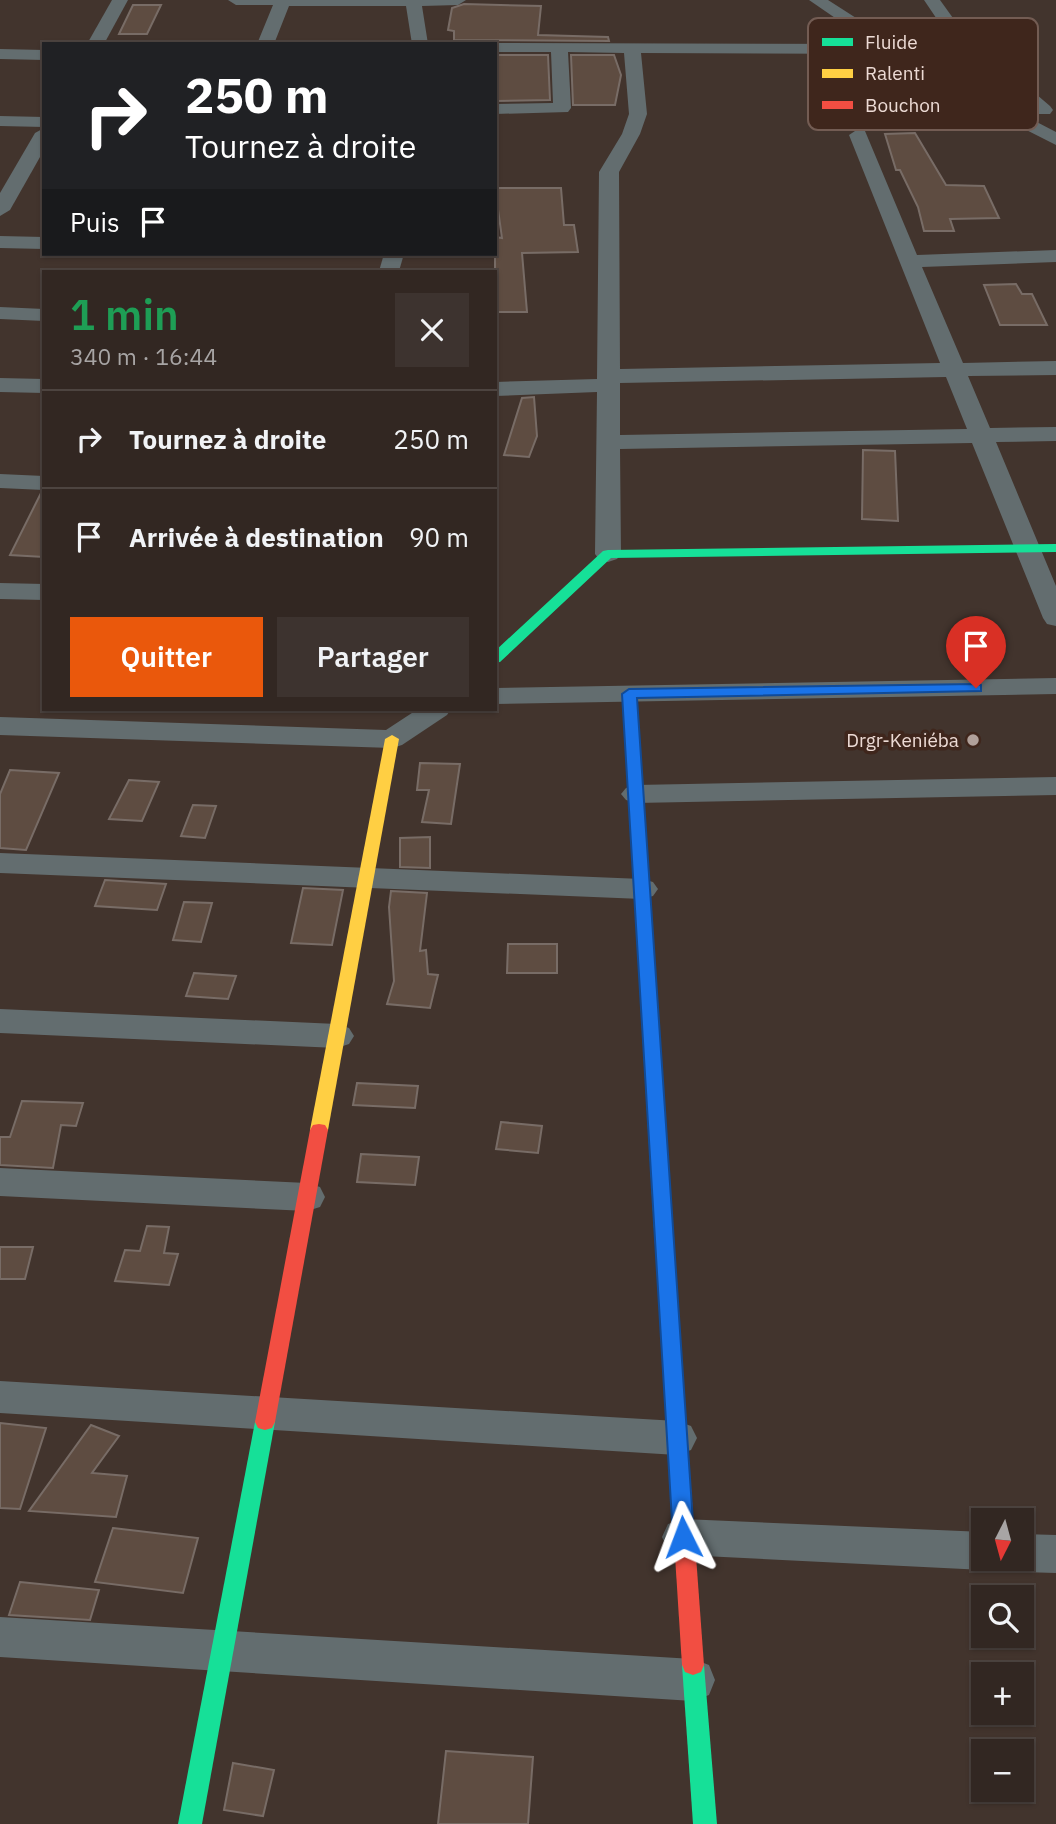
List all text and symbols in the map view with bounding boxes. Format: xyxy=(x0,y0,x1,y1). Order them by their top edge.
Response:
legend xyxy=(808,18,1038,130)
text: Fluide xyxy=(865,30,918,54)
text: Ralenti xyxy=(865,61,925,85)
text: 250 m xyxy=(185,63,329,126)
icon: right xyxy=(70,70,161,161)
text: Bouchon xyxy=(865,93,941,117)
text: Tournez à droite xyxy=(185,125,416,167)
icon: arrive xyxy=(134,203,172,241)
text: Puis xyxy=(70,205,120,239)
text: 1 min xyxy=(70,287,179,342)
button: close xyxy=(395,293,469,367)
text: 340 m · 16:44 xyxy=(70,341,217,371)
icon: right xyxy=(70,420,108,458)
text: Tournez à droite xyxy=(129,422,326,456)
text: 250 m xyxy=(393,422,469,456)
icon: arrive xyxy=(70,518,108,556)
text: Arrivée à destination xyxy=(129,520,384,554)
text: 90 m xyxy=(409,520,469,554)
pin xyxy=(946,616,1006,688)
button: Quitter xyxy=(70,617,263,697)
button: Partager xyxy=(277,617,469,697)
icon: arrive xyxy=(957,627,995,665)
place label: Drgr-Keniéba xyxy=(846,728,959,752)
marker: Drgr-Keniéba xyxy=(965,732,981,748)
position arrow xyxy=(646,1500,720,1574)
north arrow xyxy=(971,1508,1034,1572)
map controls xyxy=(971,1508,1034,1802)
button: search xyxy=(971,1585,1034,1648)
button: + xyxy=(971,1662,1034,1725)
button: − xyxy=(971,1739,1034,1802)

